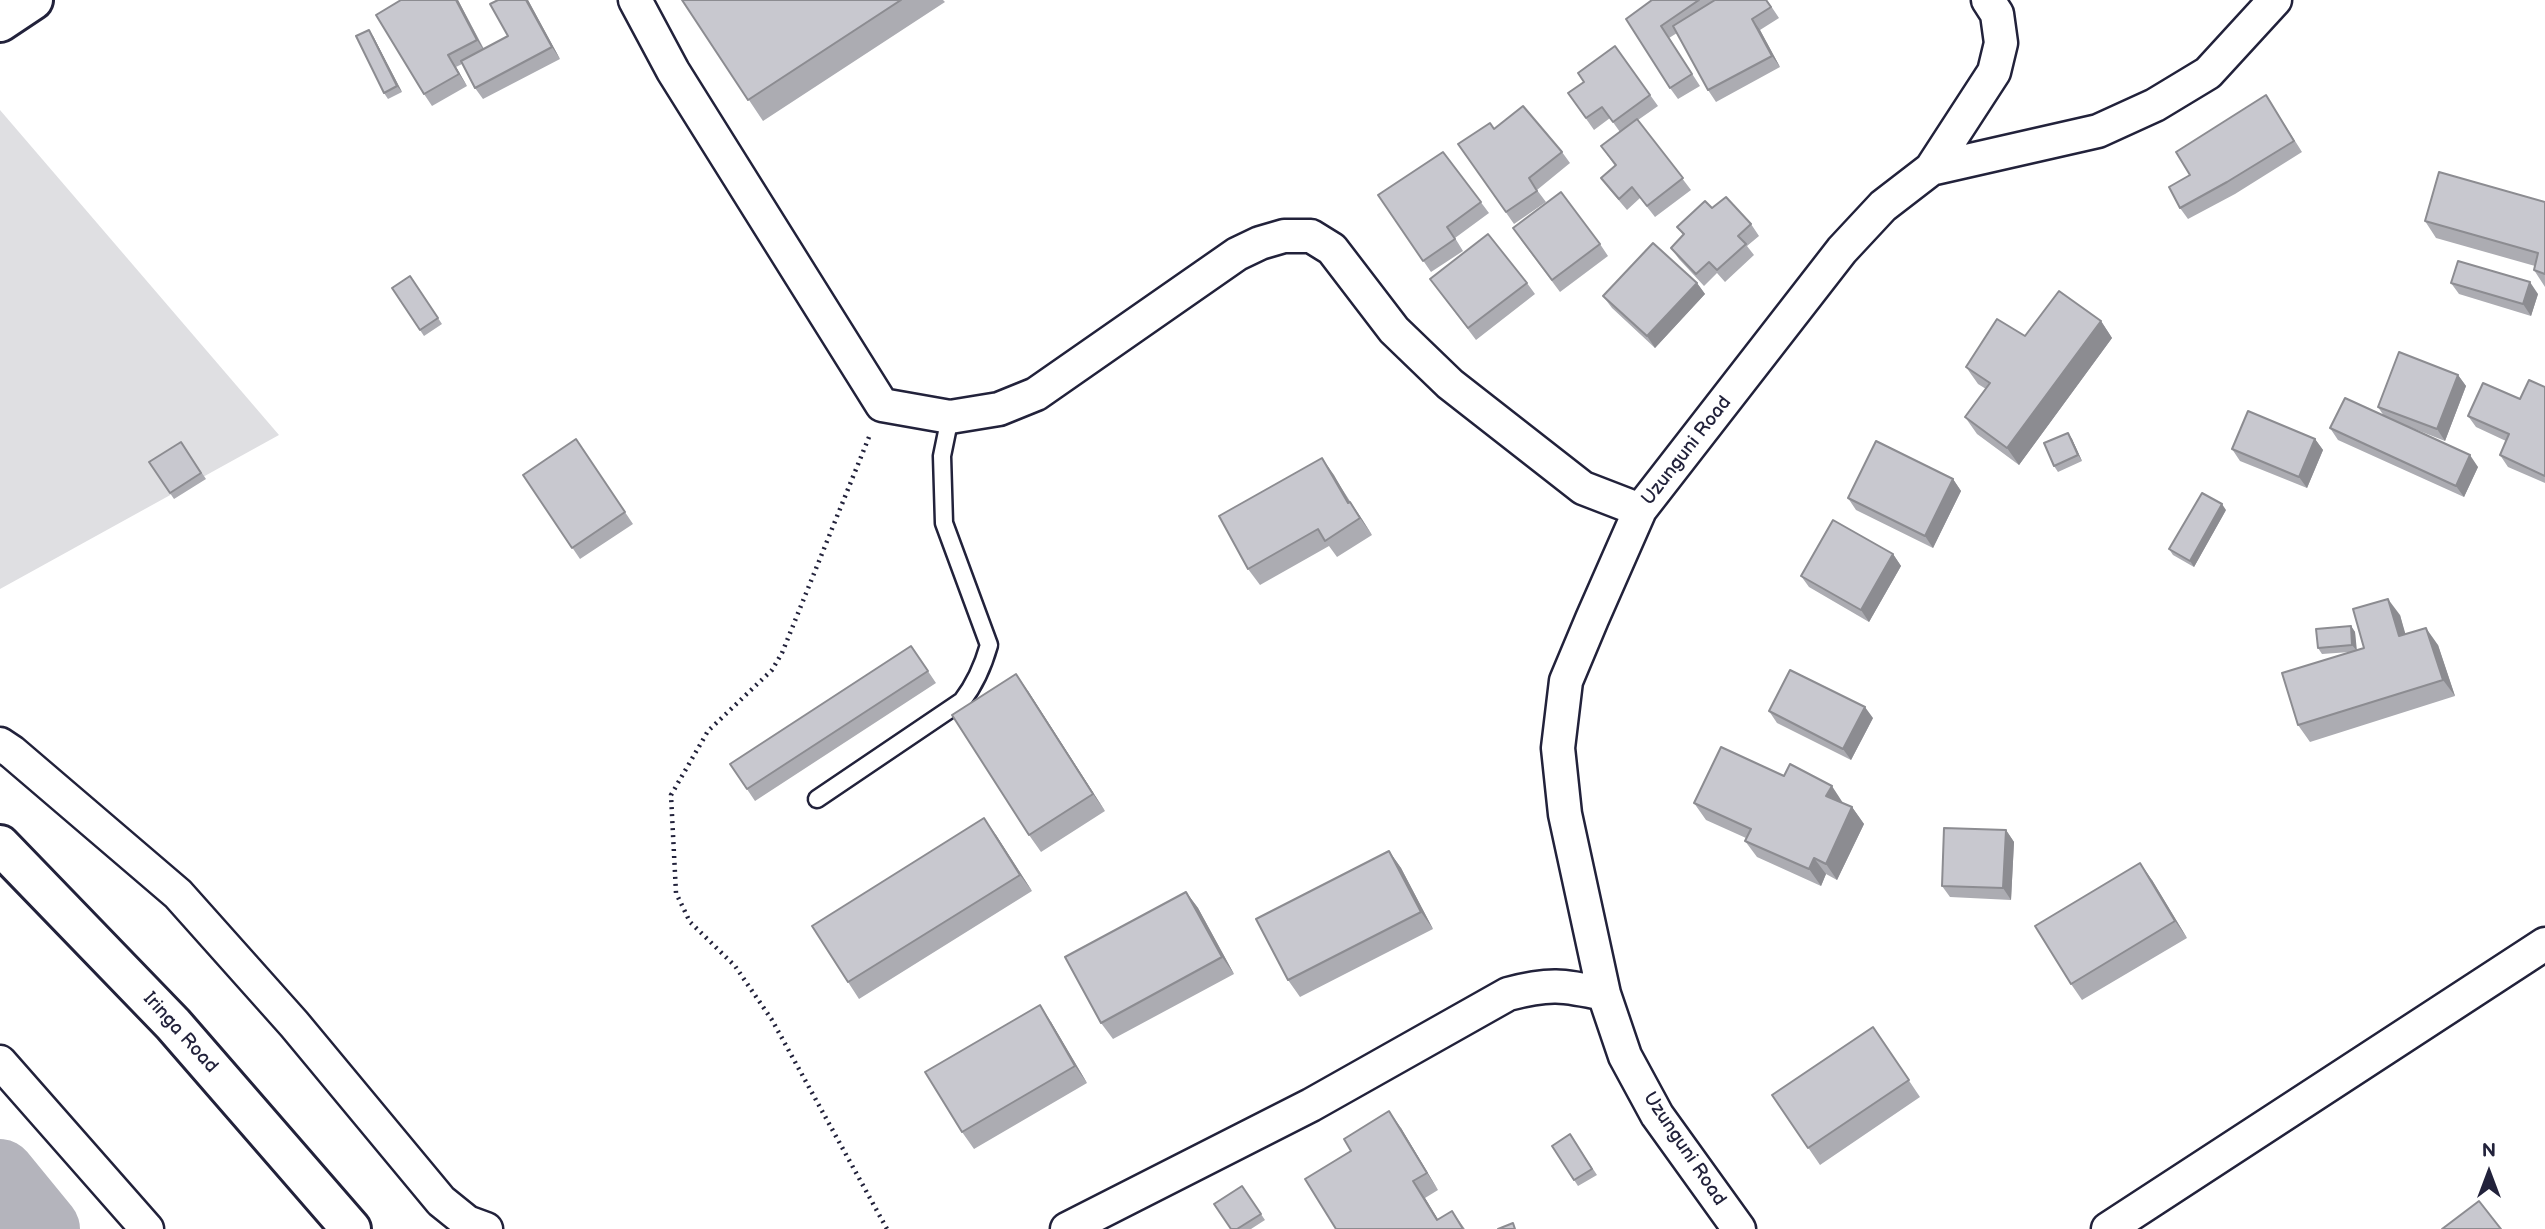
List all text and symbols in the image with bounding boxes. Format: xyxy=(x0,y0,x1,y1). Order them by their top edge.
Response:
street label: Uzunguni Road xyxy=(1637,392,1737,510)
street label: Iringa Road xyxy=(138,988,222,1078)
street label: Uzunguni Road xyxy=(1638,1088,1730,1210)
north arrow xyxy=(2454,1138,2524,1208)
text: N xyxy=(2482,1140,2496,1163)

